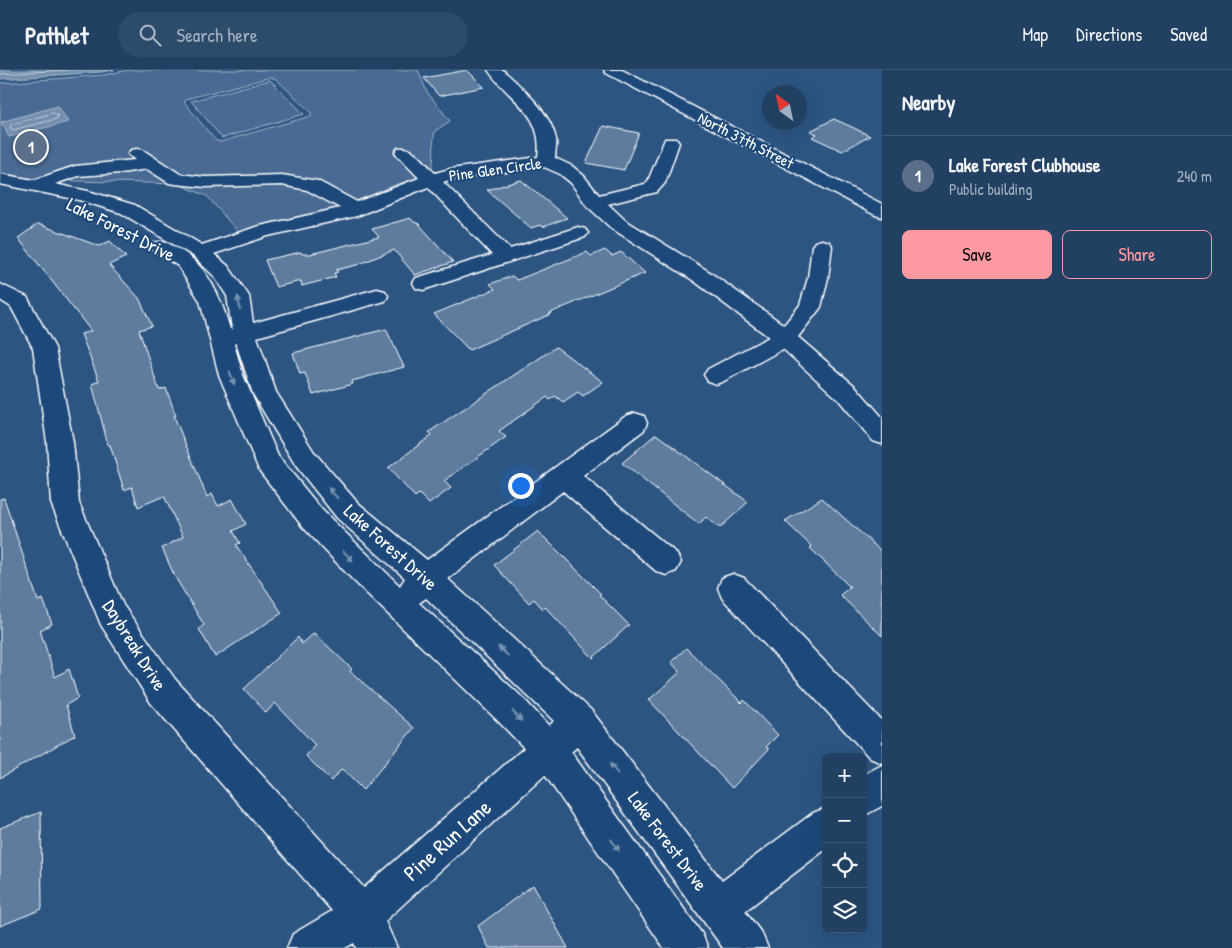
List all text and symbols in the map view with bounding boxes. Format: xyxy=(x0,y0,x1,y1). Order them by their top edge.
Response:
search box xyxy=(118,12,468,57)
text: Pathlet xyxy=(25,19,88,51)
icon: search xyxy=(136,21,164,49)
text: Search here xyxy=(176,22,258,48)
text: Map xyxy=(1023,22,1048,47)
text: Directions xyxy=(1076,22,1142,47)
text: Saved xyxy=(1170,22,1207,47)
north arrow xyxy=(762,85,807,130)
text: Nearby xyxy=(902,88,955,117)
street label: North 37th Street xyxy=(694,106,798,174)
pin: 1 xyxy=(15,128,47,166)
street label: Pine Glen Circle xyxy=(447,152,543,186)
text: Lake Forest Clubhouse xyxy=(949,152,1100,178)
text: 1 xyxy=(915,165,921,187)
text: 240 m xyxy=(1177,165,1212,187)
text: Public building xyxy=(949,178,1032,200)
street label: Lake Forest Drive xyxy=(63,191,180,268)
button: Save xyxy=(902,230,1052,279)
button: Share xyxy=(1062,230,1212,279)
one-way arrow xyxy=(235,296,243,311)
one-way arrow xyxy=(228,371,236,386)
your location xyxy=(508,473,534,499)
one-way arrow xyxy=(327,487,338,500)
street label: Lake Forest Drive xyxy=(338,498,444,596)
one-way arrow xyxy=(342,549,354,561)
street label: Daybreak Drive xyxy=(97,595,173,696)
one-way arrow xyxy=(498,645,510,657)
one-way arrow xyxy=(511,710,523,722)
map controls xyxy=(822,753,867,933)
button: + xyxy=(822,753,867,798)
one-way arrow xyxy=(609,762,619,776)
street label: Lake Forest Drive xyxy=(622,786,714,896)
street label: Pine Run Lane xyxy=(397,792,498,887)
button: − xyxy=(822,798,867,843)
one-way arrow xyxy=(610,838,620,852)
button: locate xyxy=(822,843,867,888)
button: layers xyxy=(822,888,867,933)

